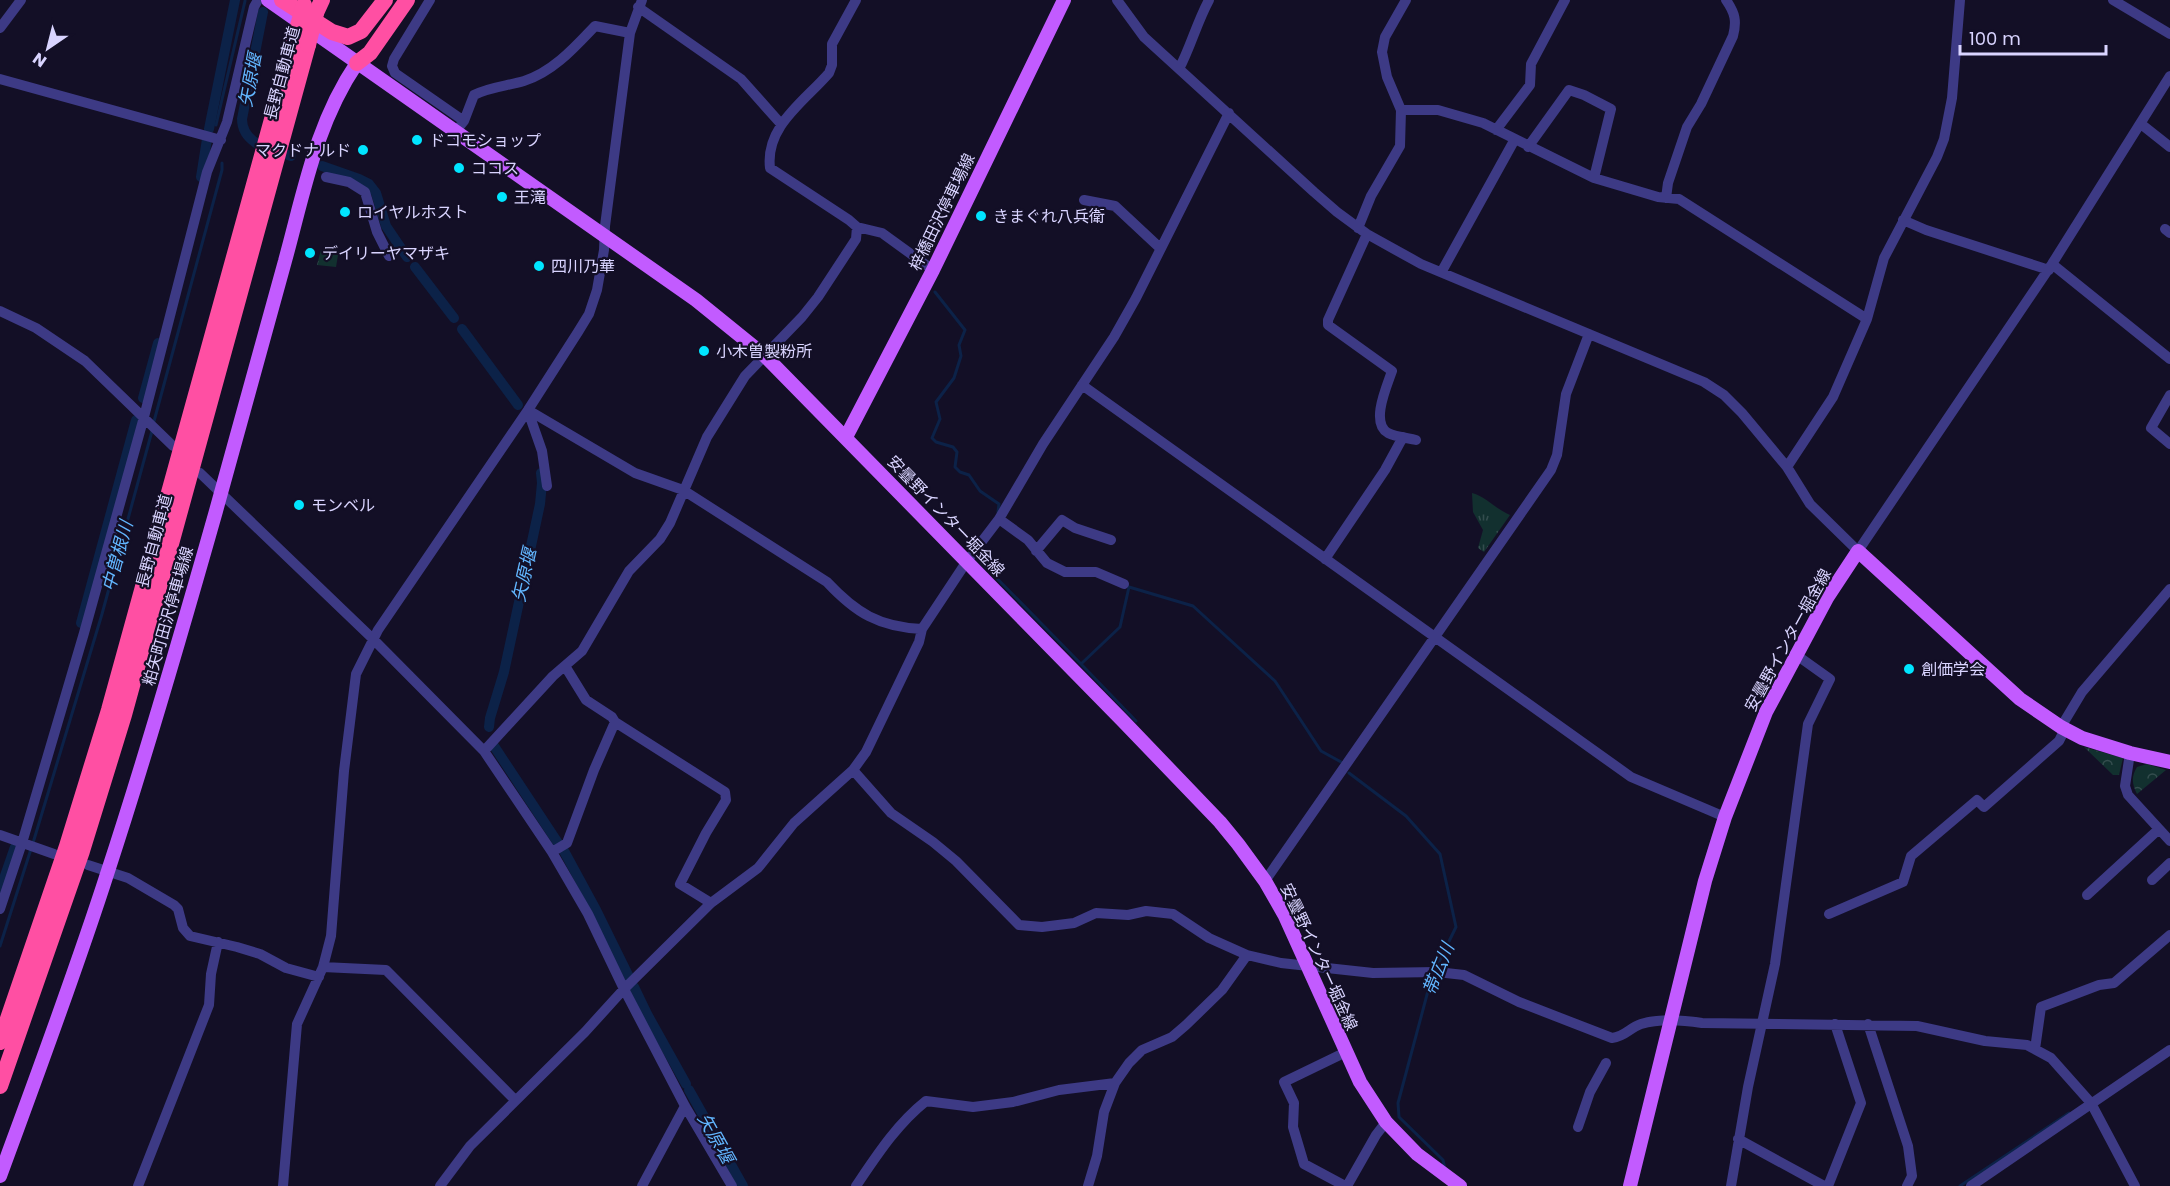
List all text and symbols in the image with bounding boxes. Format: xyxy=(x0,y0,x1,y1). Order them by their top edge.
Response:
north arrow xyxy=(18,18,78,78)
scale bar xyxy=(1960,18,2106,56)
street label: 長野自動車道 xyxy=(258,24,306,122)
text: 100 m xyxy=(1969,26,2021,51)
text: N xyxy=(28,47,51,73)
water label: 矢原堰 xyxy=(233,48,268,109)
place label: ドコモショップ xyxy=(429,129,541,152)
marker: ドコモショップ xyxy=(410,133,424,147)
place label: マクドナルド xyxy=(255,139,351,162)
marker: マクドナルド xyxy=(356,143,370,157)
street label: 梓橋田沢停車場線 xyxy=(904,149,980,275)
place label: ココス xyxy=(471,157,519,180)
marker: ココス xyxy=(452,161,466,175)
place label: 王滝 xyxy=(514,186,546,209)
marker: 王滝 xyxy=(495,190,509,204)
place label: ロイヤルホスト xyxy=(357,201,469,224)
marker: ロイヤルホスト xyxy=(338,205,352,219)
place label: きまぐれ八兵衛 xyxy=(993,205,1105,228)
marker: きまぐれ八兵衛 xyxy=(974,209,988,223)
place label: デイリーヤマザキ xyxy=(322,242,450,265)
marker: デイリーヤマザキ xyxy=(303,246,317,260)
place label: 四川乃華 xyxy=(551,255,615,278)
marker: 四川乃華 xyxy=(532,259,546,273)
place label: 小木曽製粉所 xyxy=(716,340,812,363)
marker: 小木曽製粉所 xyxy=(697,344,711,358)
street label: 安曇野インター堀金線 xyxy=(882,450,1010,582)
street label: 長野自動車道 xyxy=(130,492,178,590)
place label: モンベル xyxy=(311,494,375,517)
marker: モンベル xyxy=(292,498,306,512)
water label: 中曽根川 xyxy=(96,516,139,594)
water label: 矢原堰 xyxy=(506,543,543,604)
street label: 粕矢町田沢停車場線 xyxy=(137,544,199,688)
street label: 安曇野インター堀金線 xyxy=(1739,564,1837,716)
place label: 創価学会 xyxy=(1921,658,1985,681)
marker: 創価学会 xyxy=(1902,662,1916,676)
street label: 安曇野インター堀金線 xyxy=(1275,880,1363,1034)
water label: 帯広川 xyxy=(1416,937,1460,999)
water label: 矢原堰 xyxy=(692,1108,741,1170)

